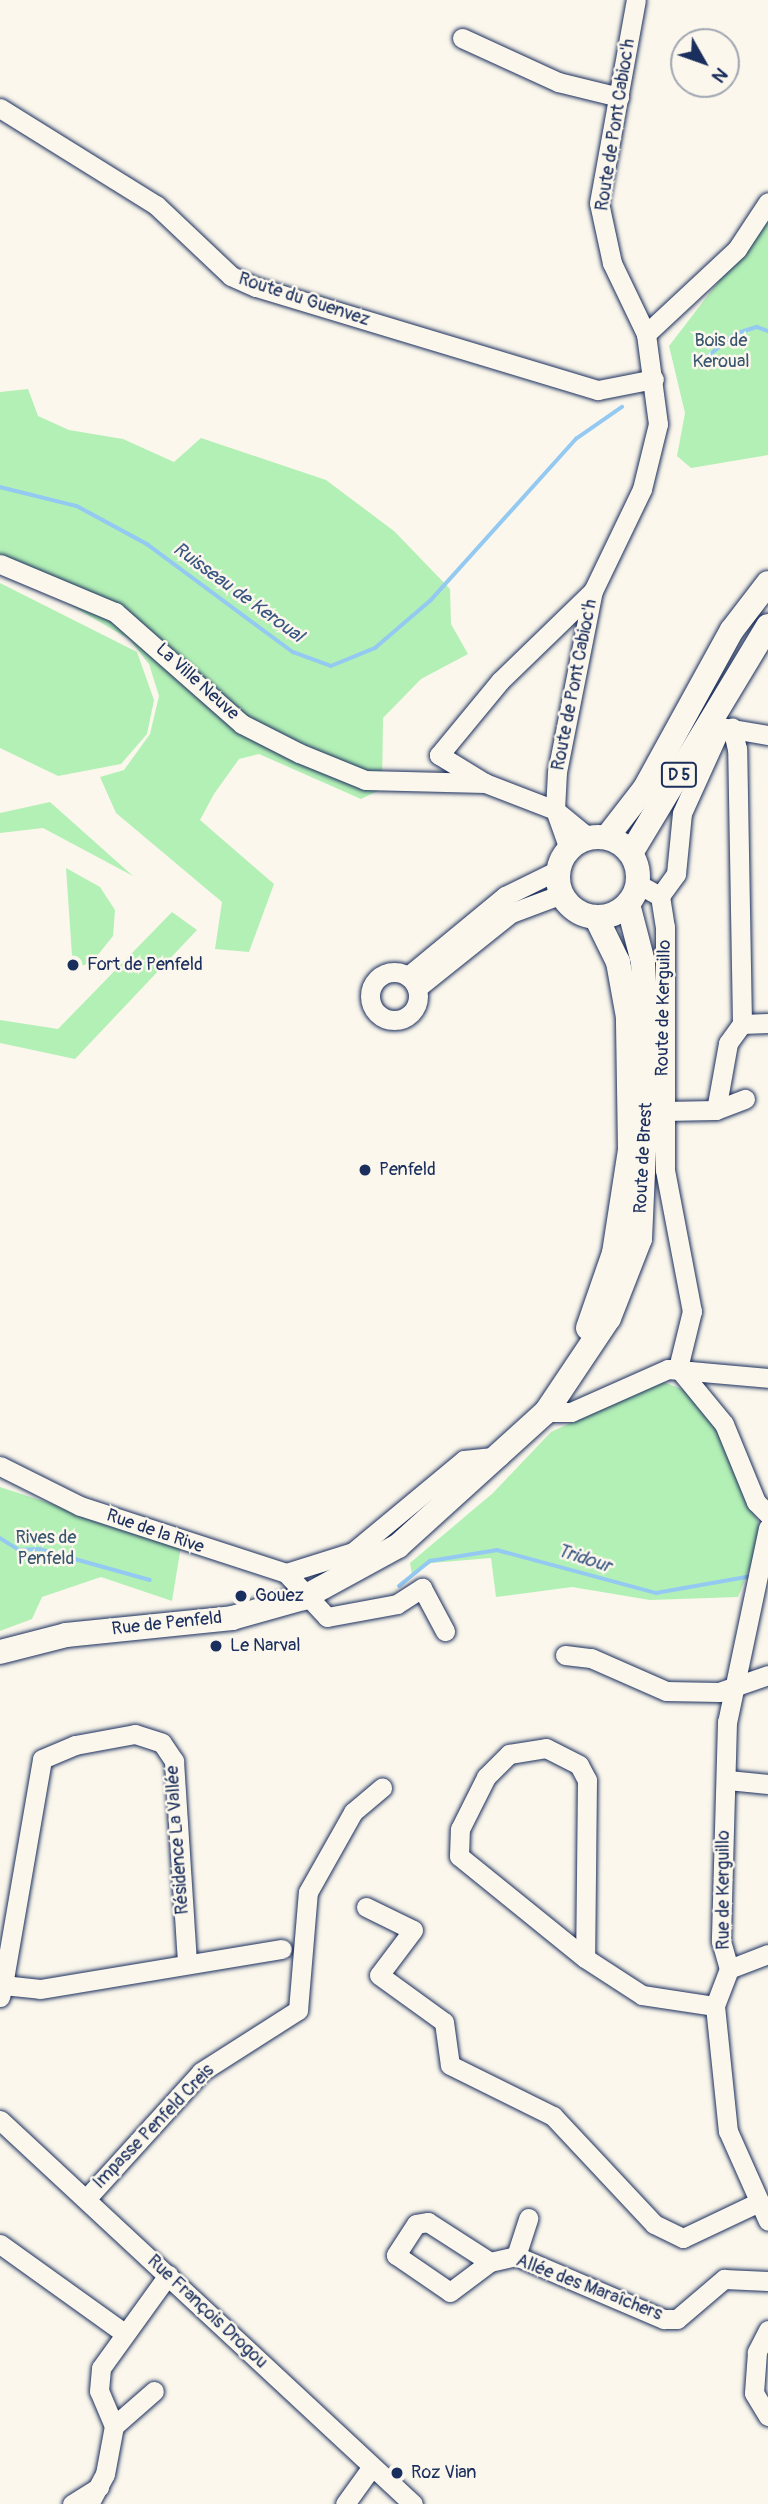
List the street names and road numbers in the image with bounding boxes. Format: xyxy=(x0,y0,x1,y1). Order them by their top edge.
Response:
street label: Route de Pont Cabioc'h xyxy=(592,37,640,213)
street label: Route du Guenvez xyxy=(236,269,372,331)
street label: Route de Pont Cabioc'h xyxy=(548,598,602,772)
street label: La Ville Neuve xyxy=(151,639,243,725)
road number: D 5 xyxy=(660,762,698,788)
street label: Route de Kerguillo xyxy=(652,939,676,1077)
street label: Route de Brest xyxy=(630,1102,658,1214)
street label: Rue de la Rive xyxy=(103,1505,207,1559)
street label: Rue de Penfeld xyxy=(111,1607,223,1641)
street label: Résidence La Vallée xyxy=(162,1765,194,1915)
street label: Rue de Kerguillo xyxy=(713,1830,735,1950)
street label: Impasse Penfeld Creis xyxy=(89,2060,219,2194)
street label: Allée des Maraîchers xyxy=(513,2250,665,2326)
street label: Rue François Drogou xyxy=(142,2251,272,2373)

